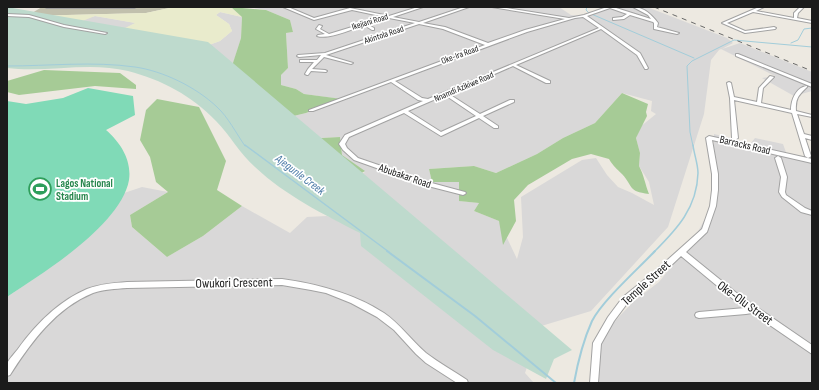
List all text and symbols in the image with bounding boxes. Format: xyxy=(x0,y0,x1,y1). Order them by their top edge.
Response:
street label: Ikejiani Road xyxy=(350,11,390,33)
street label: Akintola Road xyxy=(362,23,405,47)
street label: Oke-Ira Road xyxy=(440,43,480,67)
street label: Nnamdi Azikiwe Road xyxy=(433,69,496,104)
street label: Barracks Road xyxy=(718,133,772,157)
water label: Ajegunle Creek xyxy=(271,151,328,199)
street label: Abubakar Road xyxy=(376,161,433,191)
sports icon: Lagos National Stadium xyxy=(27,176,53,202)
place label: Lagos National Stadium xyxy=(56,177,113,203)
street label: Temple Street xyxy=(618,257,674,309)
street label: Owukori Crescent xyxy=(195,274,273,292)
street label: Oke-Olu Street xyxy=(714,277,776,329)

